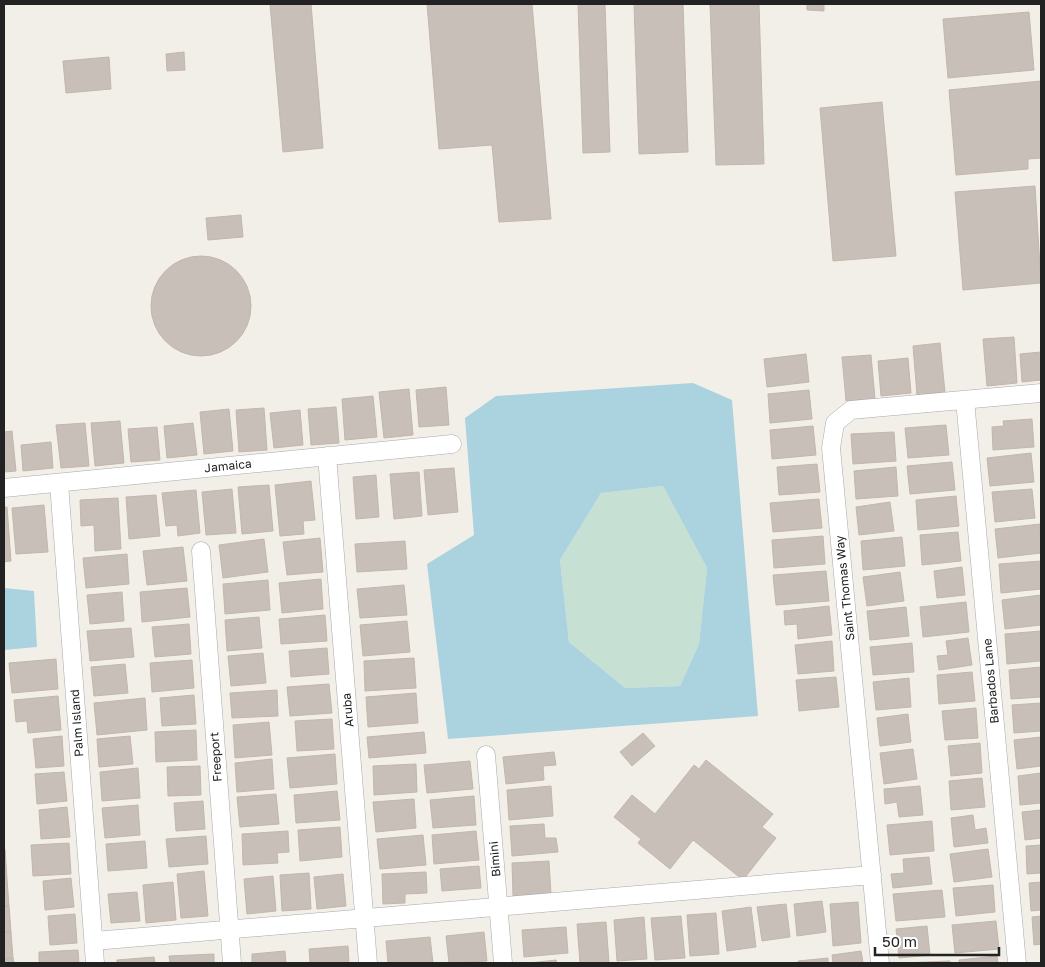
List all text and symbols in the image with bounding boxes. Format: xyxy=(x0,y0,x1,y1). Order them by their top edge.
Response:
street label: Jamaica xyxy=(204,456,252,475)
street label: Saint Thomas Way xyxy=(831,534,857,641)
street label: Barbados Lane xyxy=(979,638,1002,724)
street label: Palm Island xyxy=(67,689,86,757)
street label: Aruba xyxy=(339,692,356,728)
street label: Freeport xyxy=(206,731,225,782)
street label: Bimini xyxy=(485,841,504,877)
scale bar xyxy=(875,924,999,956)
text: 50 m xyxy=(882,932,917,950)

